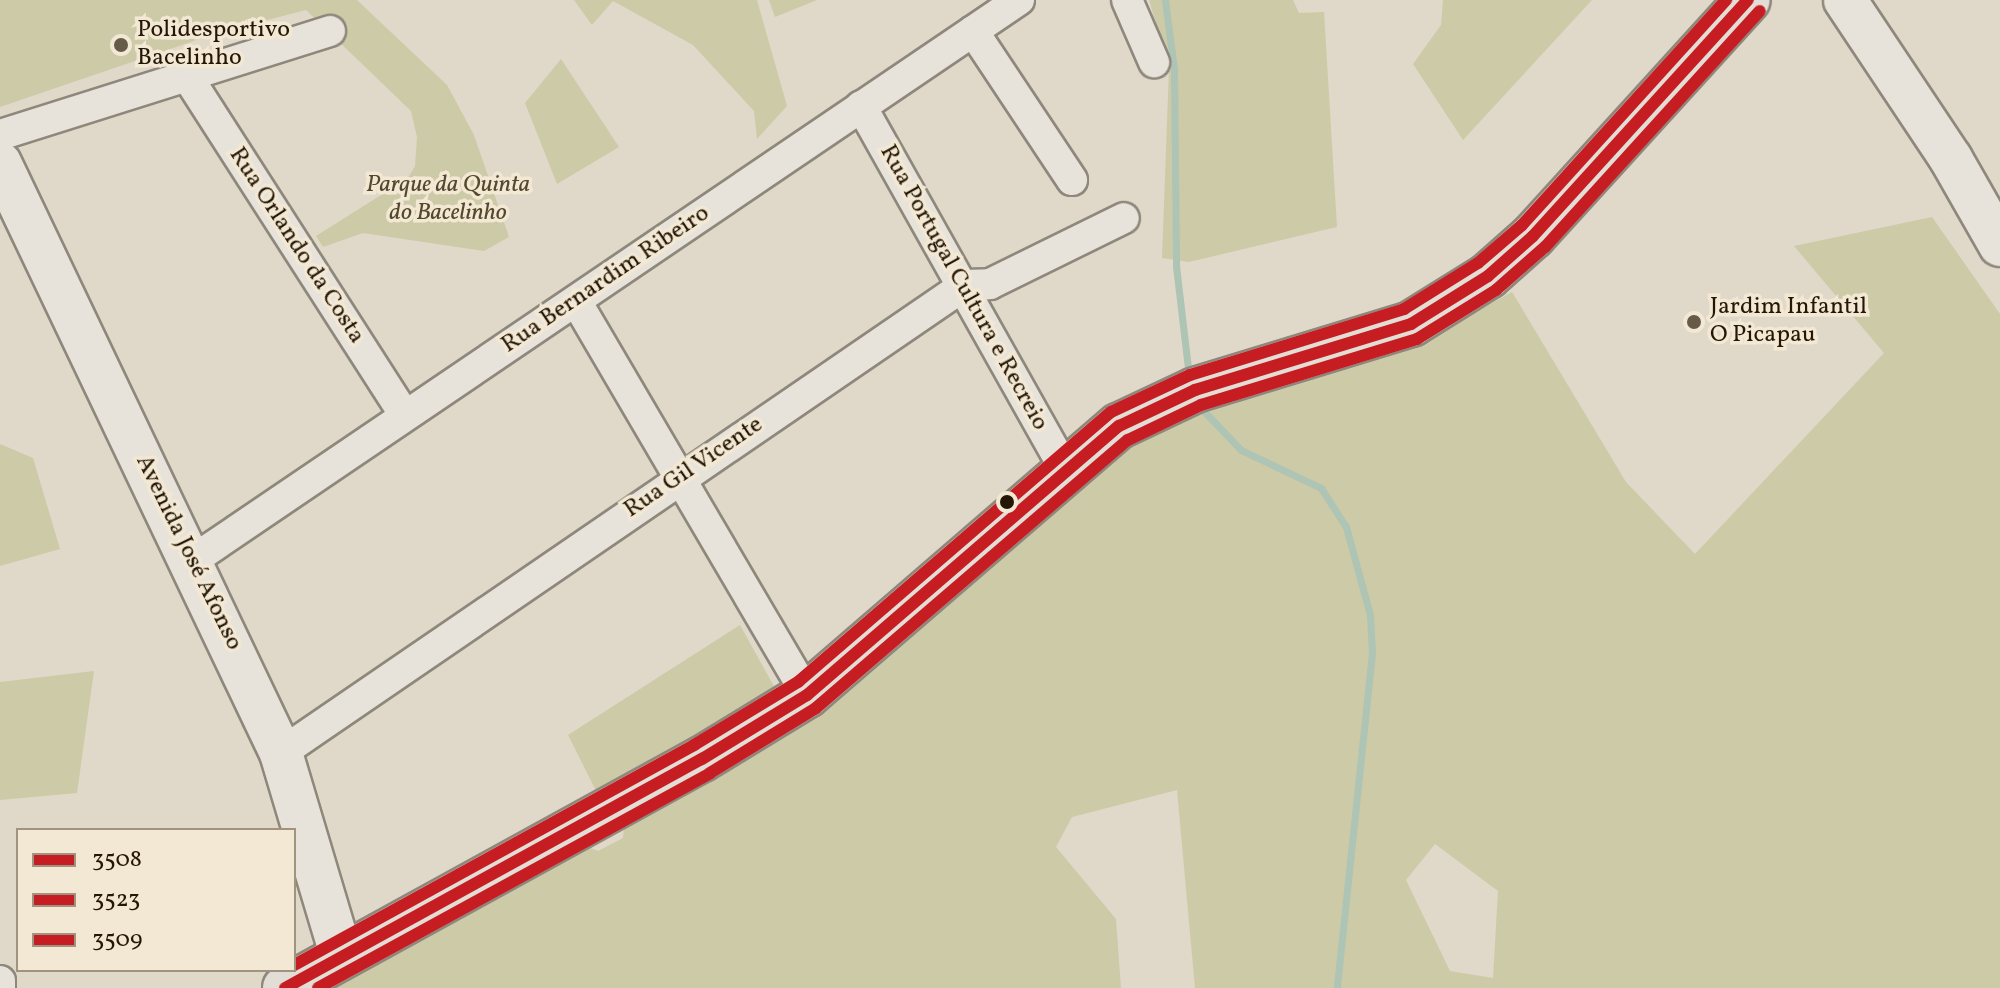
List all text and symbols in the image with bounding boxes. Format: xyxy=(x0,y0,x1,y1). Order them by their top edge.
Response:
place label: Polidesportivo Bacelinho xyxy=(137,17,290,73)
marker: Polidesportivo Bacelinho xyxy=(112,36,130,54)
street label: Rua Portugal Cultura e Recreio xyxy=(872,140,1054,436)
street label: Rua Orlando da Costa xyxy=(222,142,370,350)
park label: Parque da Quinta do Bacelinho xyxy=(366,172,530,228)
street label: Rua Bernardim Ribeiro xyxy=(497,200,715,360)
place label: Jardim Infantil O Picapau xyxy=(1710,294,1867,350)
marker: Jardim Infantil O Picapau xyxy=(1685,313,1703,331)
street label: Rua Gil Vicente xyxy=(619,411,769,525)
street label: Avenida José Afonso xyxy=(128,451,248,655)
unlabelled marker xyxy=(999,494,1015,510)
legend xyxy=(16,828,296,972)
text: 3508 xyxy=(92,843,142,877)
text: 3523 xyxy=(92,883,140,917)
text: 3509 xyxy=(92,923,143,957)

